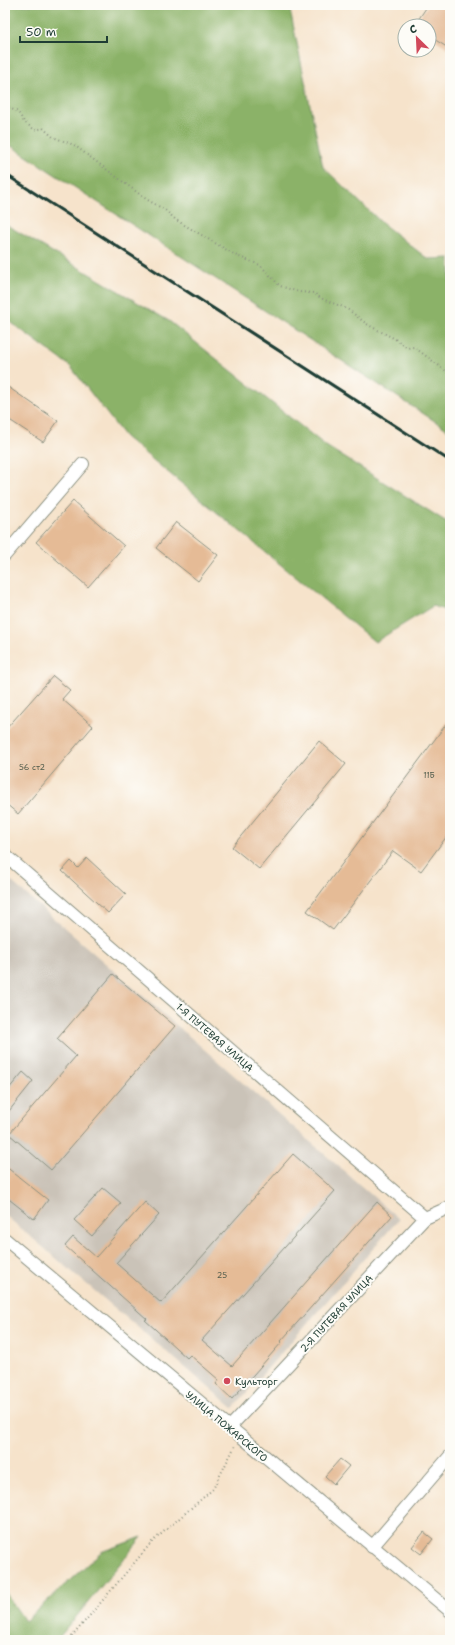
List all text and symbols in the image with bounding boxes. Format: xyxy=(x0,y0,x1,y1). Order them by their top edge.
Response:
scale bar xyxy=(20,18,107,44)
north arrow xyxy=(397,18,437,58)
text: С xyxy=(407,21,419,38)
text: 50 m xyxy=(26,24,56,40)
house number: 56 ст2 xyxy=(19,762,45,773)
house number: 11Б xyxy=(423,770,435,781)
street label: 1-Я ПУТЕВАЯ УЛИЦА xyxy=(173,1000,256,1075)
house number: 25 xyxy=(217,1270,227,1281)
street label: 2-Я ПУТЕВАЯ УЛИЦА xyxy=(297,1272,376,1355)
place label: Культорг xyxy=(235,1375,278,1388)
marker: Культорг xyxy=(222,1376,232,1386)
street label: УЛИЦА ПОЖАРСКОГО xyxy=(183,1388,270,1465)

